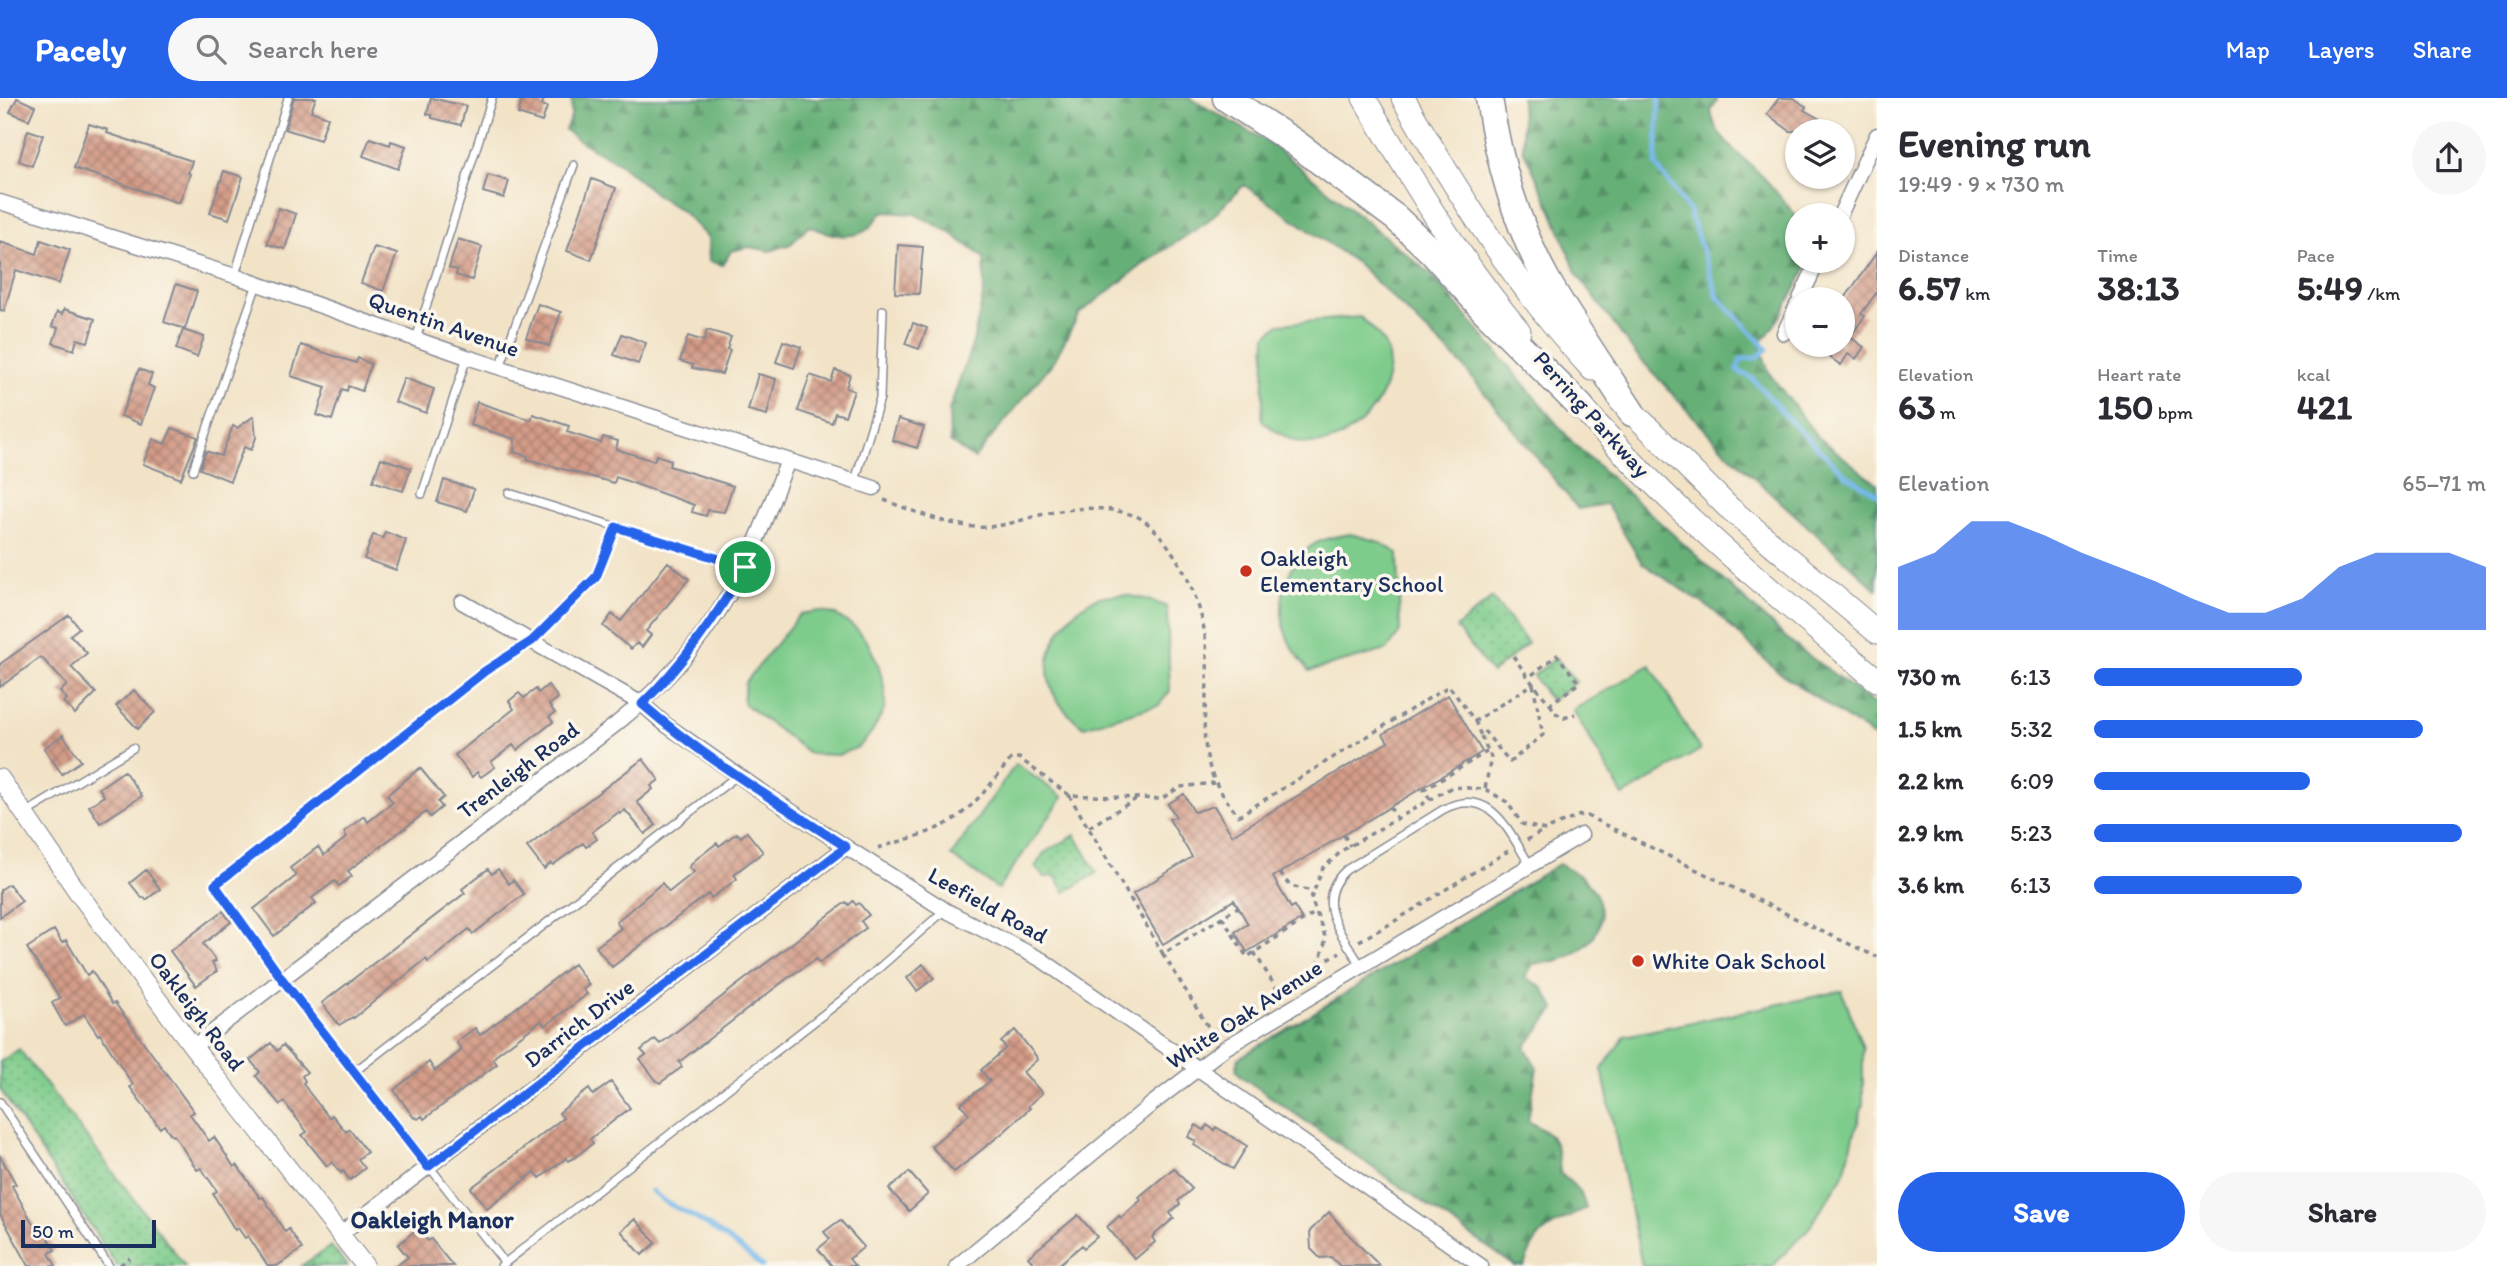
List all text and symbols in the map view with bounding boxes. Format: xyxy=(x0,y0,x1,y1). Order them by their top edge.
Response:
search box xyxy=(168,18,658,81)
text: Pacely xyxy=(35,30,126,69)
icon: search xyxy=(192,30,230,68)
text: Search here xyxy=(248,33,378,65)
text: Map xyxy=(2226,35,2270,64)
text: Layers xyxy=(2308,35,2375,64)
text: Share xyxy=(2413,35,2472,64)
map controls xyxy=(1785,119,1855,357)
button: layers xyxy=(1785,119,1855,189)
text: Evening run xyxy=(1898,121,2091,167)
button: share xyxy=(2412,121,2486,195)
text: 19:49 · 9 × 730 m xyxy=(1898,170,2064,198)
button: + xyxy=(1785,203,1855,273)
text: Distance xyxy=(1898,244,1969,267)
text: Time xyxy=(2097,244,2138,267)
text: Pace xyxy=(2297,244,2335,267)
text: 6.57 xyxy=(1898,267,1961,309)
text: 38:13 xyxy=(2097,267,2179,309)
text: 5:49 xyxy=(2297,267,2363,309)
text: km xyxy=(1961,282,1990,305)
text: /km xyxy=(2363,282,2400,305)
street label: Quentin Avenue xyxy=(365,285,523,363)
button: − xyxy=(1785,287,1855,357)
street label: Perring Parkway xyxy=(1528,345,1656,483)
text: Elevation xyxy=(1898,363,1974,386)
text: Heart rate xyxy=(2097,363,2181,386)
text: kcal xyxy=(2297,363,2330,386)
text: 63 xyxy=(1898,386,1936,428)
text: 150 xyxy=(2097,386,2154,428)
text: 421 xyxy=(2297,386,2352,428)
text: m xyxy=(1936,401,1956,424)
text: bpm xyxy=(2154,401,2193,424)
text: Elevation xyxy=(1898,469,1989,497)
text: 65–71 m xyxy=(2402,469,2486,497)
pin xyxy=(715,537,775,597)
place label: Oakleigh Elementary School xyxy=(1260,544,1444,598)
icon: arrive xyxy=(726,548,764,586)
marker: Oakleigh Elementary School xyxy=(1238,563,1254,579)
text: 730 m xyxy=(1898,663,1961,691)
text: 6:13 xyxy=(2010,663,2051,691)
street label: Trenleigh Road xyxy=(452,715,585,825)
text: 1.5 km xyxy=(1898,715,1962,743)
text: 5:32 xyxy=(2010,715,2052,743)
text: 2.2 km xyxy=(1898,767,1963,795)
text: 6:09 xyxy=(2010,767,2054,795)
text: 2.9 km xyxy=(1898,819,1963,847)
text: 5:23 xyxy=(2010,819,2052,847)
street label: Leefield Road xyxy=(923,861,1053,950)
text: 3.6 km xyxy=(1898,871,1964,899)
text: 6:13 xyxy=(2010,871,2051,899)
street label: Oakleigh Road xyxy=(143,946,251,1076)
place label: White Oak School xyxy=(1652,947,1826,975)
street label: White Oak Avenue xyxy=(1161,953,1327,1075)
marker: White Oak School xyxy=(1630,953,1646,969)
street label: Darrich Drive xyxy=(518,973,640,1073)
button: Save xyxy=(1898,1172,2185,1252)
button: Share xyxy=(2199,1172,2486,1252)
district label: Oakleigh Manor xyxy=(351,1205,514,1235)
scale bar xyxy=(21,1217,156,1249)
text: 50 m xyxy=(32,1220,74,1243)

